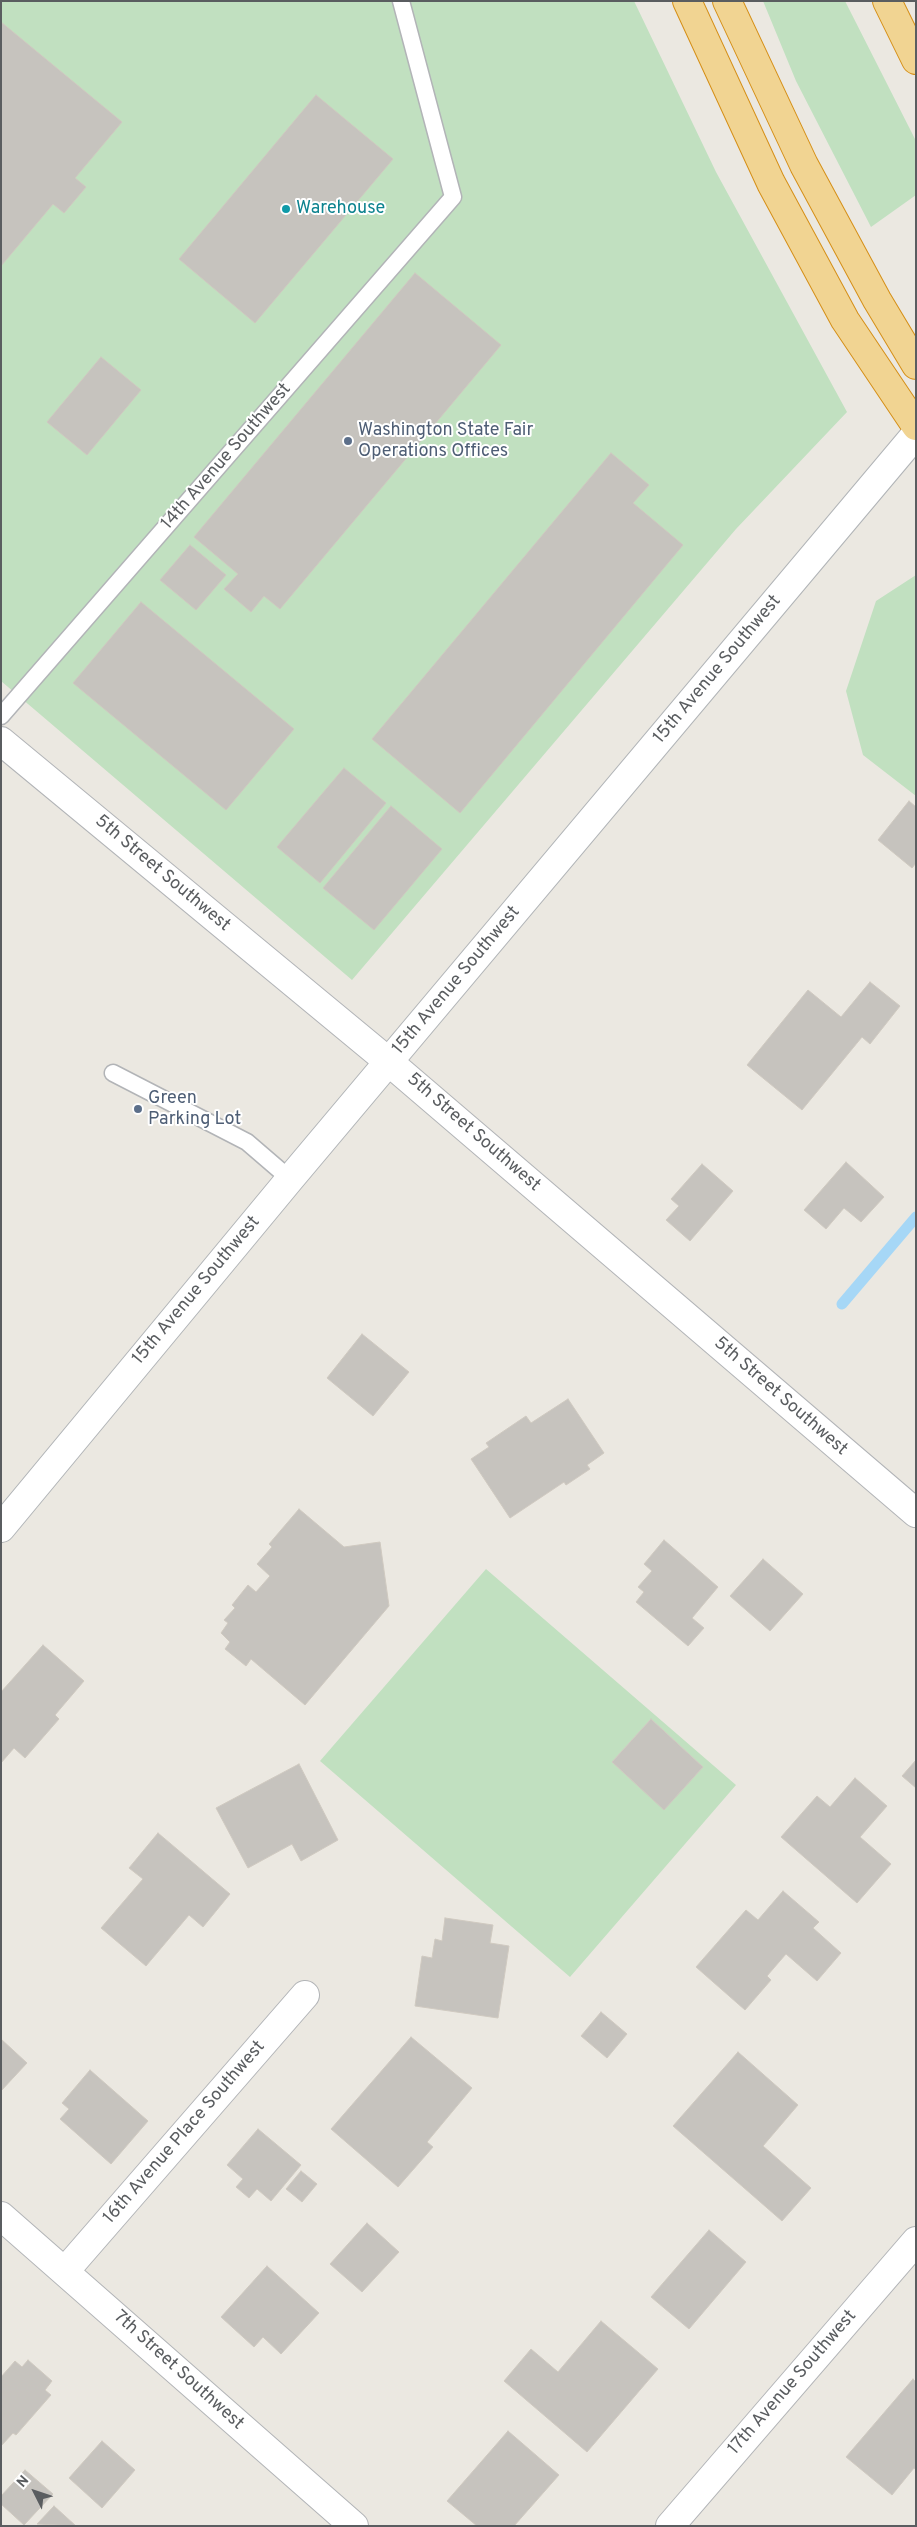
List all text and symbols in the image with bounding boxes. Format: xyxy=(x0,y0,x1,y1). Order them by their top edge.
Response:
place label: Warehouse xyxy=(296,198,385,220)
marker: Warehouse xyxy=(280,203,292,215)
street label: 14th Avenue Southwest xyxy=(157,379,297,535)
place label: Washington State Fair Operations Offices xyxy=(358,420,533,462)
marker: Washington State Fair Operations Offices xyxy=(342,435,354,447)
street label: 15th Avenue Southwest xyxy=(649,591,787,749)
street label: 5th Street Southwest xyxy=(90,811,234,937)
street label: 15th Avenue Southwest xyxy=(388,902,526,1060)
street label: 5th Street Southwest xyxy=(402,1069,544,1197)
place label: Green Parking Lot xyxy=(148,1088,241,1130)
marker: Green Parking Lot xyxy=(132,1103,144,1115)
street label: 15th Avenue Southwest xyxy=(128,1212,266,1370)
street label: 5th Street Southwest xyxy=(709,1333,851,1461)
street label: 16th Avenue Place Southwest xyxy=(99,2037,271,2229)
street label: 17th Avenue Southwest xyxy=(724,2306,862,2460)
street label: 7th Street Southwest xyxy=(108,2307,248,2435)
north arrow xyxy=(10,2467,60,2517)
text: N xyxy=(14,2472,33,2491)

